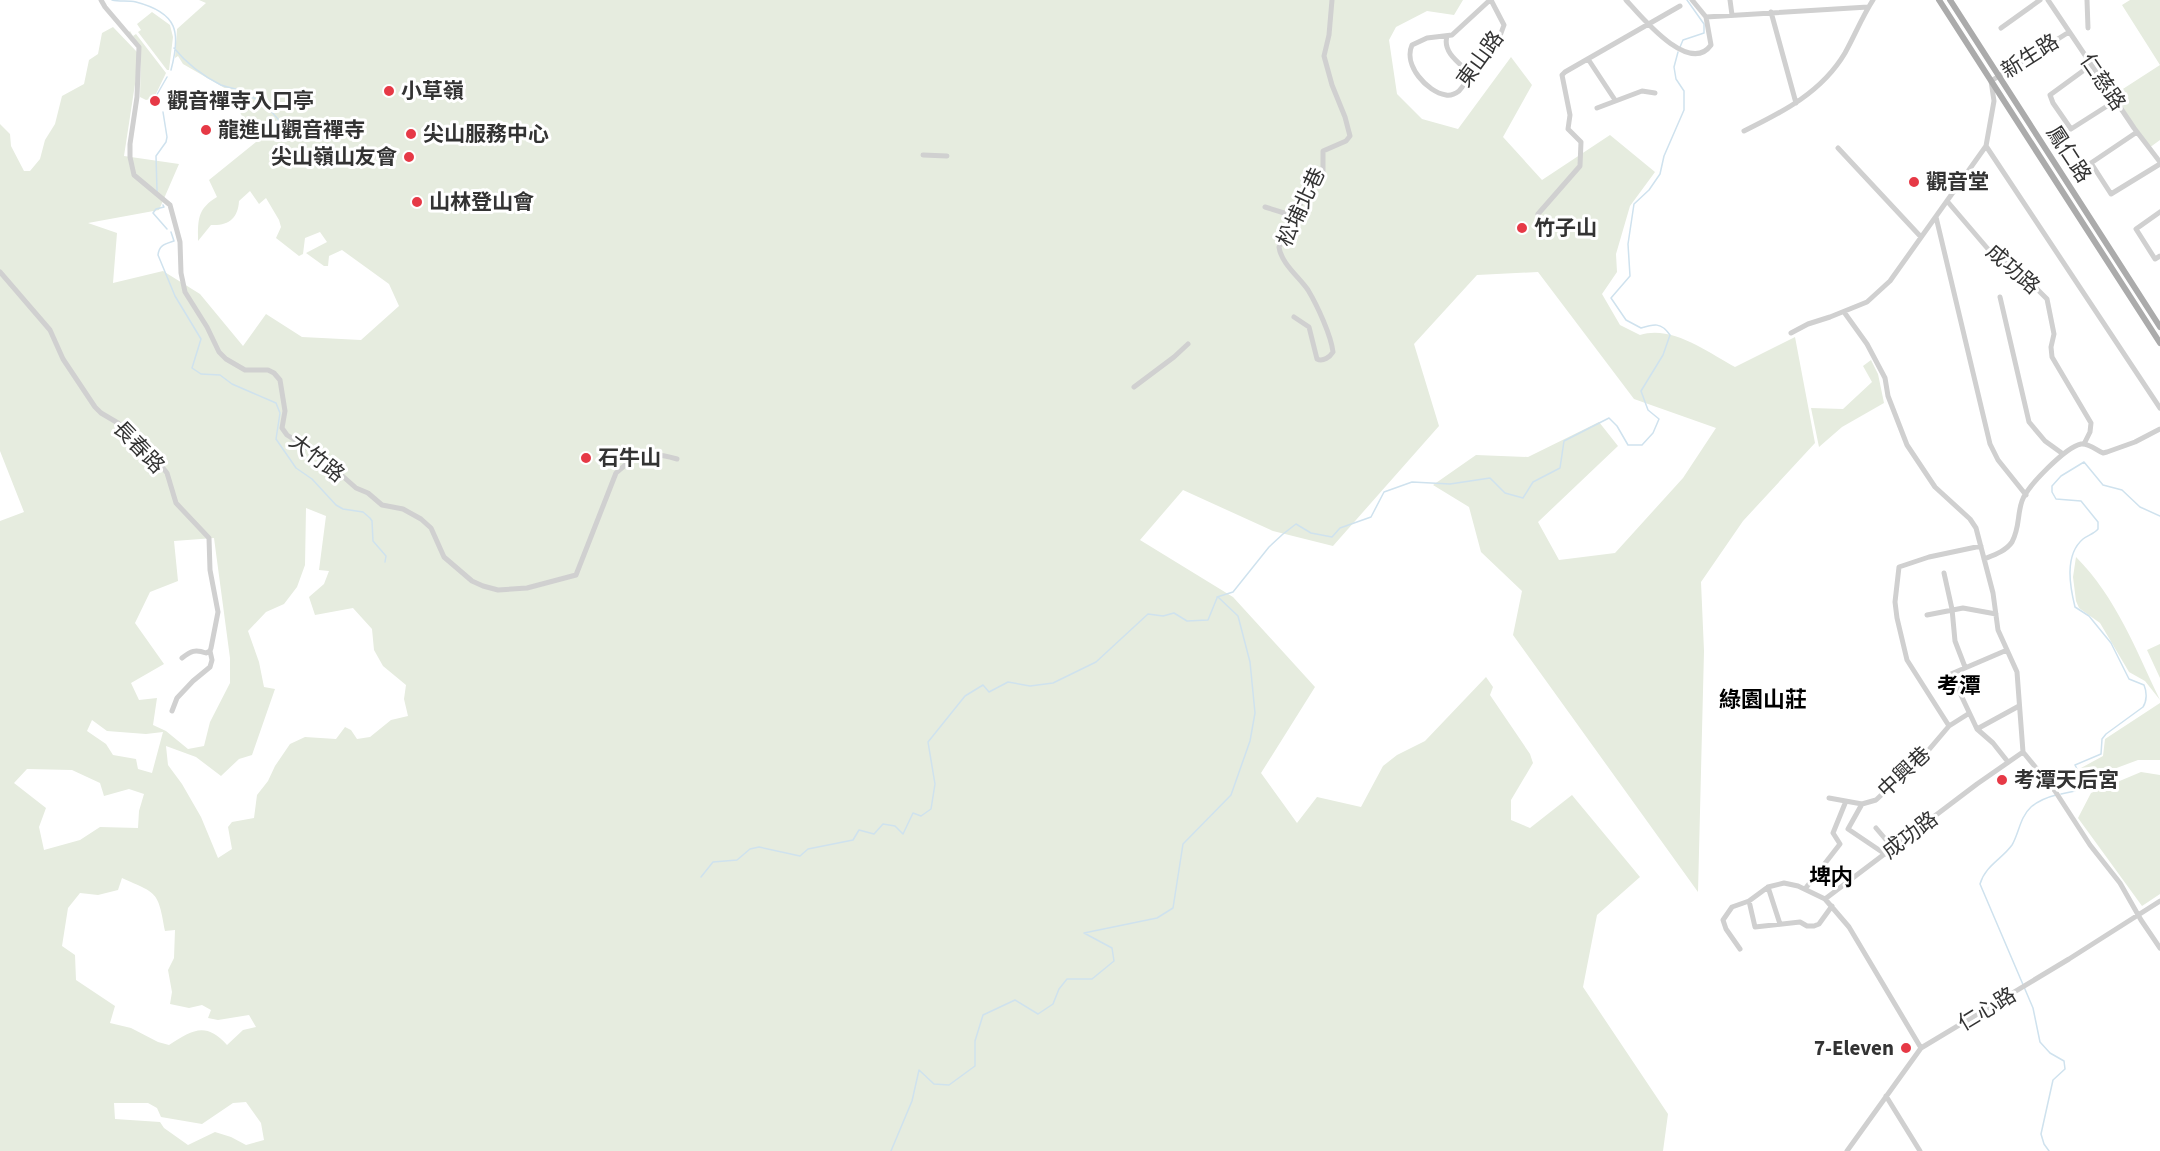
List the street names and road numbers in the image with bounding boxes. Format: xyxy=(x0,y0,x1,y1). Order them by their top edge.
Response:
street label: 東山路 xyxy=(1449,25,1511,93)
street label: 新生路 xyxy=(1995,27,2065,85)
street label: 仁慈路 xyxy=(2073,47,2133,117)
street label: 鳳仁路 xyxy=(2039,119,2099,189)
street label: 松埔北巷 xyxy=(1270,163,1332,251)
street label: 成功路 xyxy=(1979,237,2047,301)
street label: 長春路 xyxy=(106,414,172,480)
street label: 大竹路 xyxy=(283,427,351,489)
street label: 中興巷 xyxy=(1871,740,1937,804)
street label: 成功路 xyxy=(1876,804,1944,866)
street label: 仁心路 xyxy=(1952,980,2022,1038)

